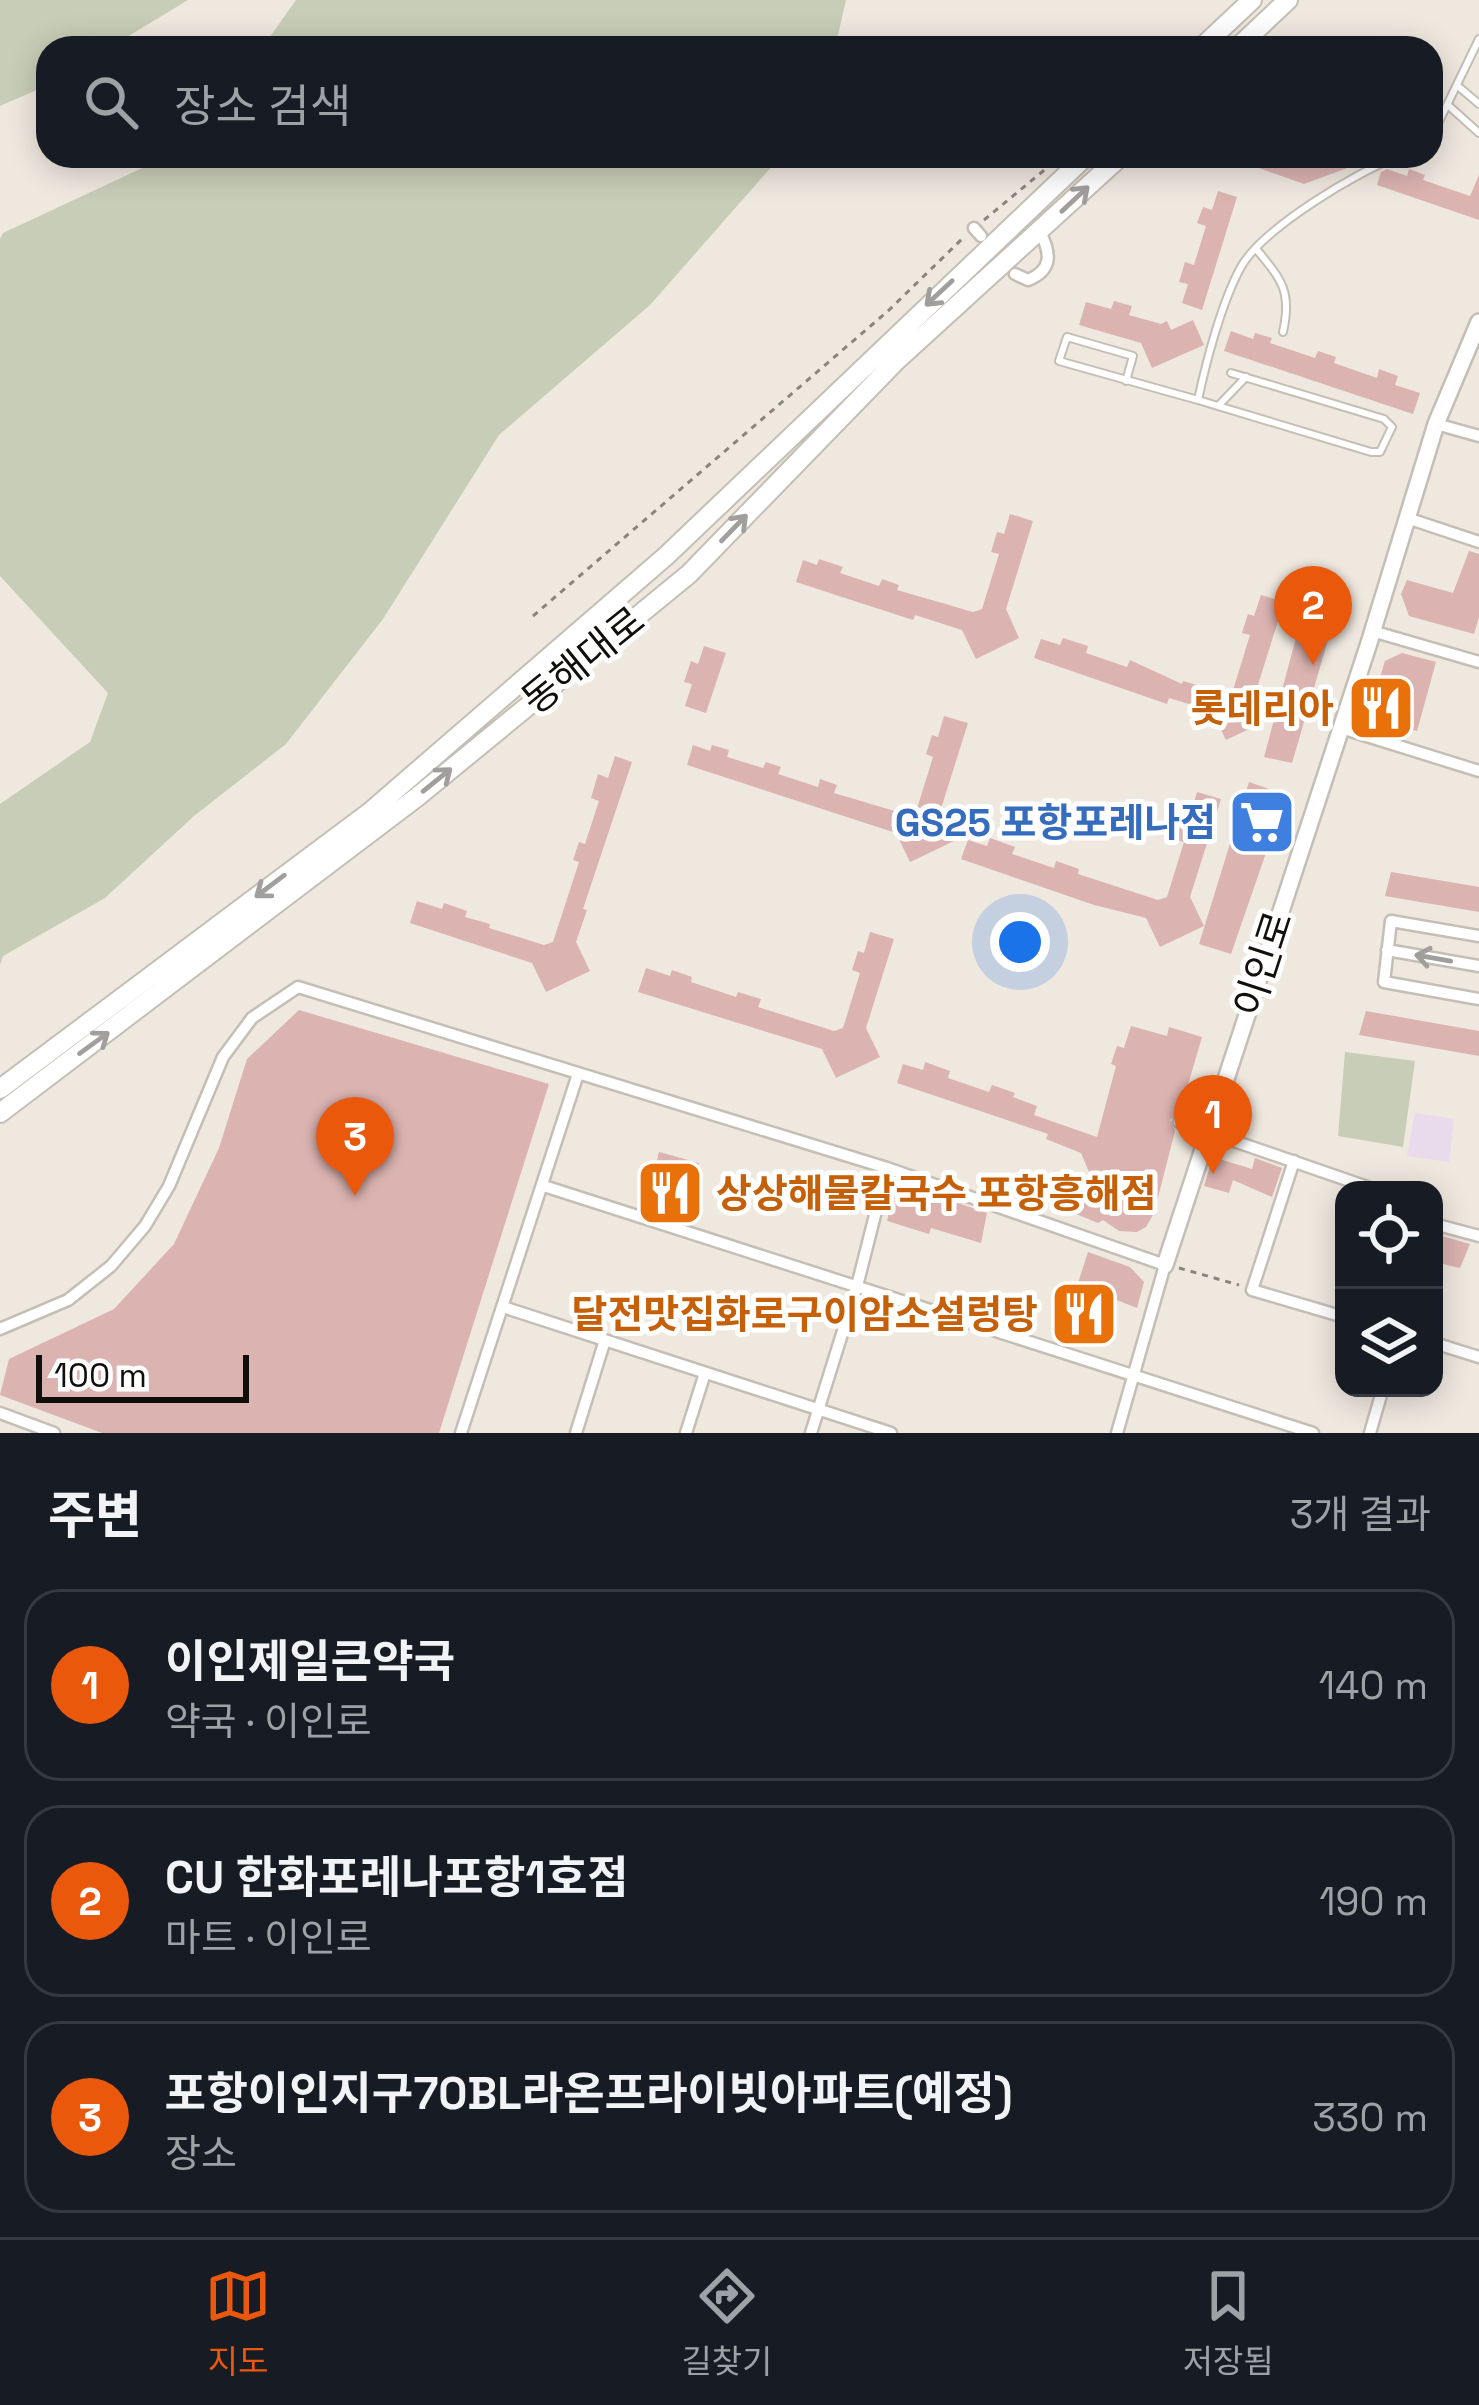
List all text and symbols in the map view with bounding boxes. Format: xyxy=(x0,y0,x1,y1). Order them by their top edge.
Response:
search box xyxy=(36,36,1443,168)
icon: search xyxy=(78,69,144,135)
text: 장소 검색 xyxy=(174,78,351,135)
one-way arrow xyxy=(1060,186,1089,214)
one-way arrow xyxy=(925,279,954,307)
one-way arrow xyxy=(719,514,747,543)
pin: 2 xyxy=(1274,566,1352,665)
street label: 동해대로 xyxy=(512,596,654,724)
restaurant icon: 롯데리아 xyxy=(1346,673,1416,743)
place label: 롯데리아 xyxy=(1190,684,1334,733)
one-way arrow xyxy=(420,768,452,794)
supermarket icon: GS25 포항포레나점 xyxy=(1227,787,1297,857)
place label: GS25 포항포레나점 xyxy=(895,798,1216,847)
one-way arrow xyxy=(255,872,287,898)
street label: 이인로 xyxy=(1223,905,1303,1023)
your location xyxy=(990,912,1050,972)
one-way arrow xyxy=(1415,946,1454,968)
one-way arrow xyxy=(77,1031,110,1057)
pin: 1 xyxy=(1174,1075,1252,1174)
pin: 3 xyxy=(316,1097,394,1196)
restaurant icon: 상상해물칼국수 포항흥해점 xyxy=(635,1158,705,1228)
place label: 상상해물칼국수 포항흥해점 xyxy=(716,1169,1156,1218)
map controls xyxy=(1335,1181,1443,1397)
button: locate xyxy=(1335,1181,1443,1289)
restaurant icon: 달전맛집화로구이암소설렁탕 xyxy=(1049,1279,1119,1349)
button: layers xyxy=(1335,1289,1443,1397)
place label: 달전맛집화로구이암소설렁탕 xyxy=(572,1290,1038,1339)
scale bar xyxy=(36,1349,249,1402)
text: 100 m xyxy=(54,1355,147,1397)
text: 주변 xyxy=(48,1483,142,1548)
text: 3개 결과 xyxy=(1290,1490,1431,1539)
text: 이인제일큰약국 xyxy=(165,1633,455,1690)
text: 1 xyxy=(81,1661,99,1710)
text: 140 m xyxy=(1319,1661,1428,1710)
text: 약국 · 이인로 xyxy=(165,1697,372,1746)
text: CU 한화포레나포항1호점 xyxy=(165,1849,629,1906)
text: 2 xyxy=(78,1877,102,1926)
text: 190 m xyxy=(1319,1877,1428,1926)
text: 마트 · 이인로 xyxy=(165,1913,372,1962)
text: 포항이인지구70BL라온프라이빗아파트(예정) xyxy=(165,2065,1012,2122)
text: 3 xyxy=(78,2093,102,2142)
text: 330 m xyxy=(1312,2093,1428,2142)
text: 장소 xyxy=(165,2129,237,2178)
tab: 지도 xyxy=(205,2263,271,2383)
tab: 길찾기 xyxy=(681,2263,772,2383)
tab: 저장됨 xyxy=(1183,2263,1274,2383)

